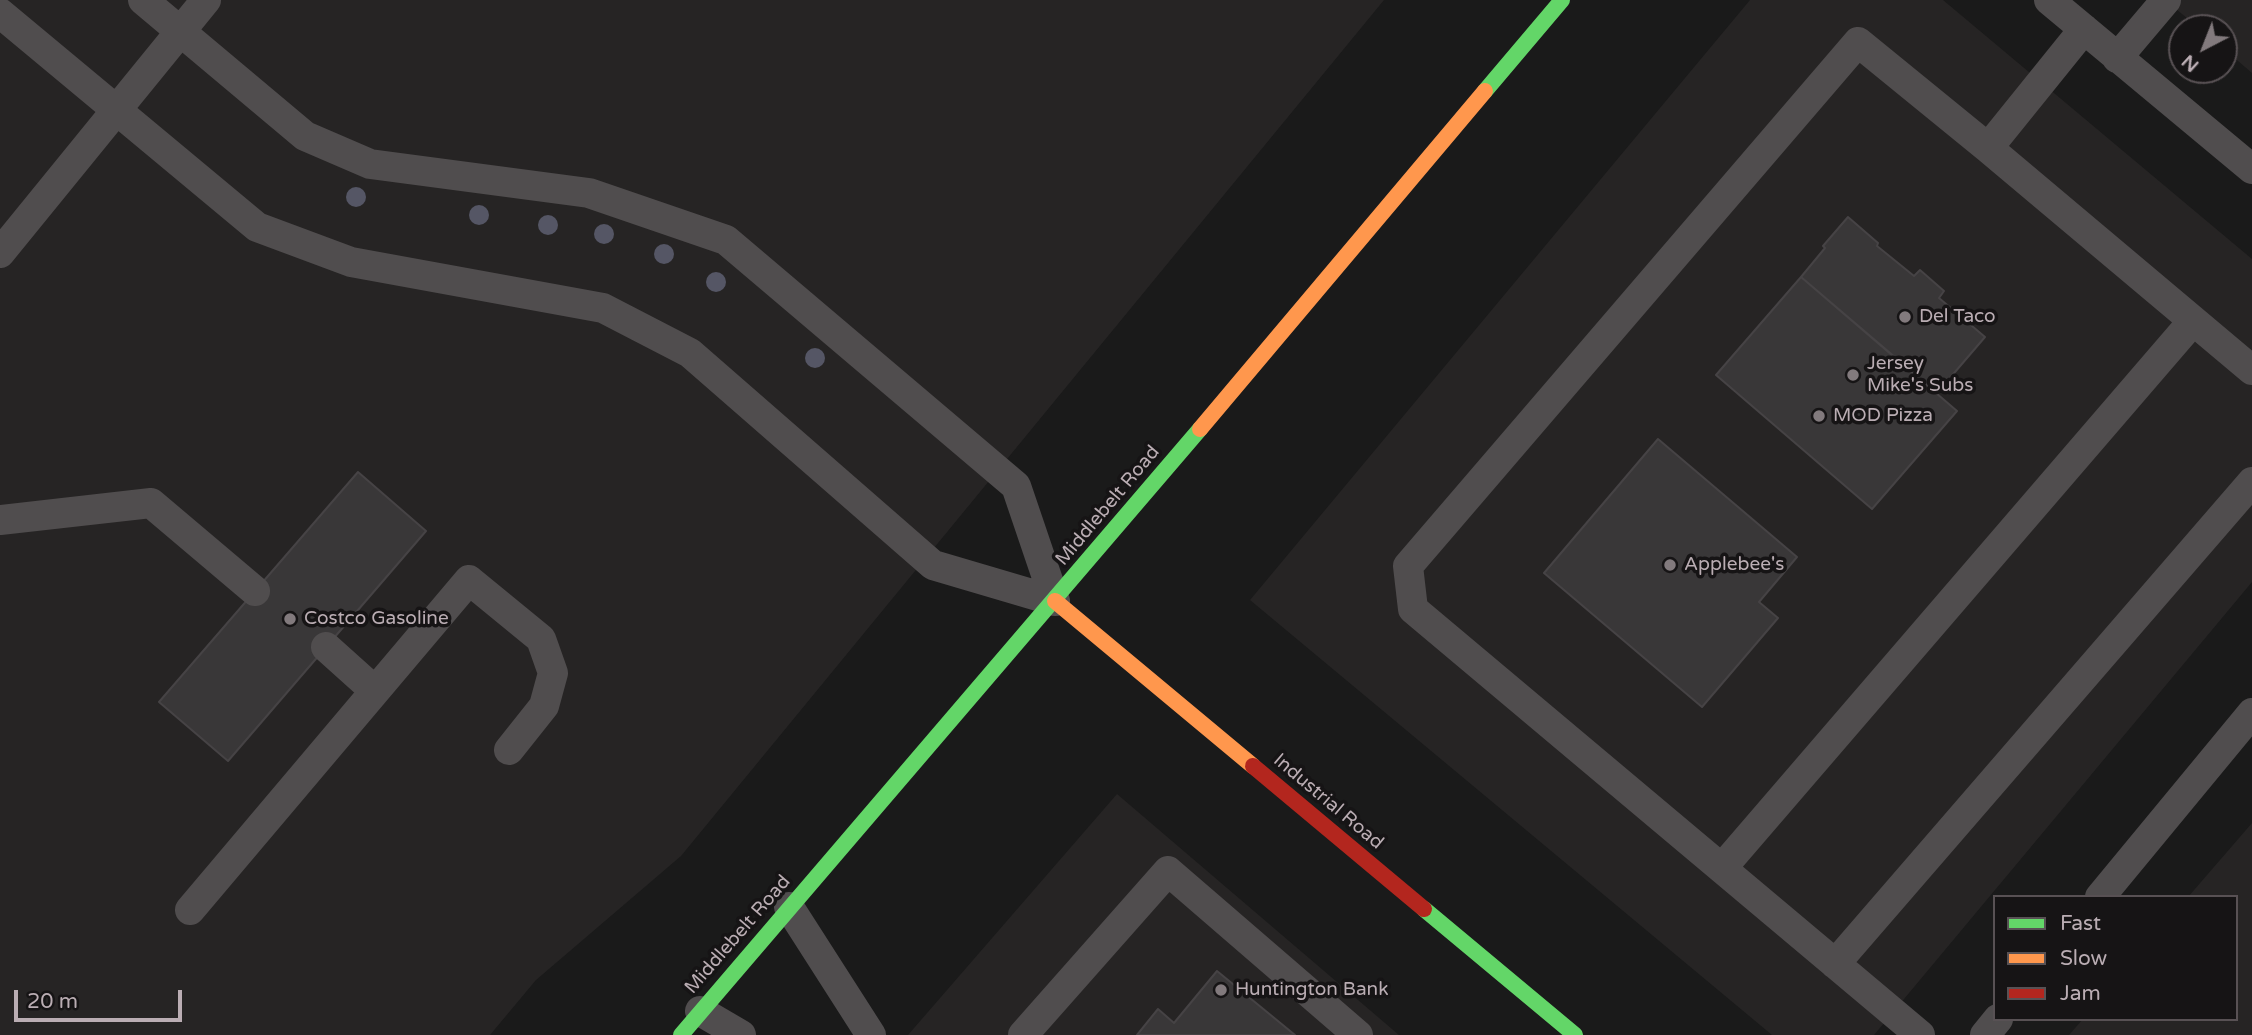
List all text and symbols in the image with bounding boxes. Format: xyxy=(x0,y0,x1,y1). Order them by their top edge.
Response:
north arrow xyxy=(2168,14,2238,84)
text: N xyxy=(2177,50,2203,76)
place label: Del Taco xyxy=(1919,306,1996,328)
marker: Del Taco xyxy=(1897,309,1913,325)
place label: Jersey Mike's Subs xyxy=(1867,353,1973,397)
marker: Jersey Mike's Subs xyxy=(1845,367,1861,383)
place label: MOD Pizza xyxy=(1833,405,1933,427)
marker: MOD Pizza xyxy=(1811,408,1827,424)
street label: Middlebelt Road xyxy=(1051,441,1165,571)
place label: Applebee's xyxy=(1684,554,1784,576)
marker: Applebee's xyxy=(1662,557,1678,573)
place label: Costco Gasoline xyxy=(304,608,449,630)
marker: Costco Gasoline xyxy=(282,611,298,627)
street label: Industrial Road xyxy=(1268,749,1388,855)
street label: Middlebelt Road xyxy=(680,871,796,999)
legend xyxy=(1993,895,2238,1021)
text: Fast xyxy=(2060,911,2101,936)
text: Slow xyxy=(2060,946,2107,971)
scale bar xyxy=(18,976,186,1020)
place label: Huntington Bank xyxy=(1235,979,1389,1001)
text: Jam xyxy=(2060,981,2101,1006)
marker: Huntington Bank xyxy=(1213,982,1229,998)
text: 20 m xyxy=(27,989,78,1014)

